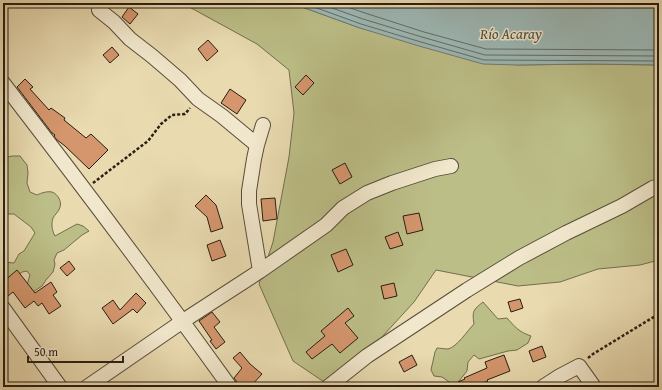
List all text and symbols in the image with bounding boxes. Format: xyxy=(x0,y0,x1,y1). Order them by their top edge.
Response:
water label: Río Acaray xyxy=(479,23,542,44)
scale bar xyxy=(28,338,123,364)
text: 50 m xyxy=(34,343,58,360)

